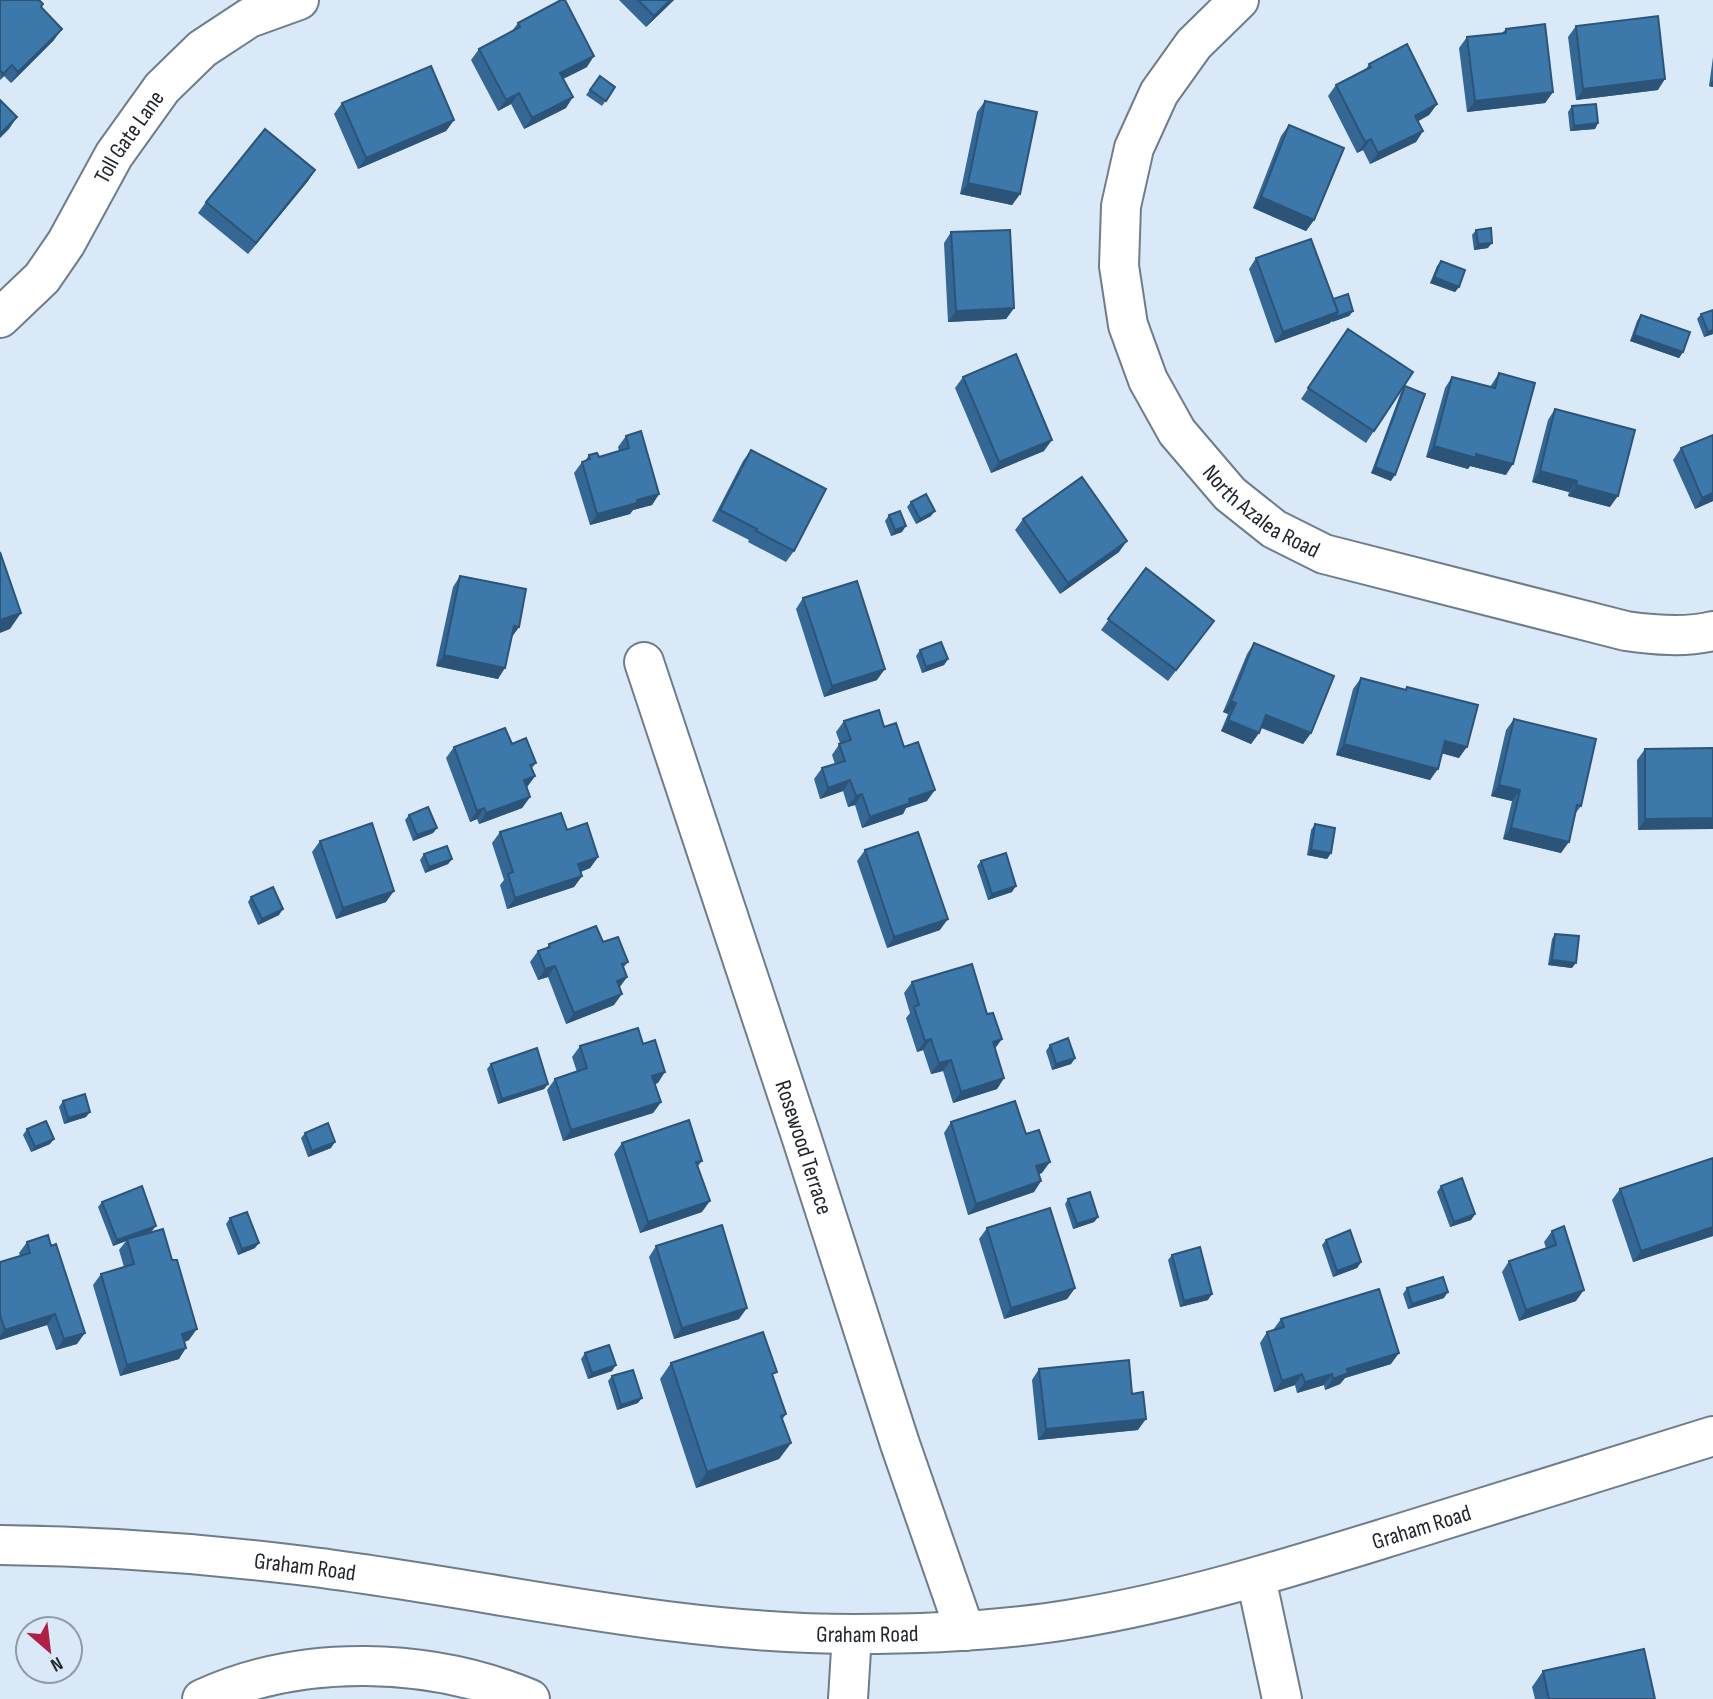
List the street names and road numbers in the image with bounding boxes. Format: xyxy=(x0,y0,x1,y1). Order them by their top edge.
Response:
street label: Toll Gate Lane xyxy=(88,85,171,188)
street label: North Azalea Road xyxy=(1196,459,1324,565)
street label: Rosewood Terrace xyxy=(768,1077,838,1218)
street label: Graham Road xyxy=(1369,1499,1475,1556)
street label: Graham Road xyxy=(253,1547,358,1588)
street label: Graham Road xyxy=(816,1620,919,1649)

